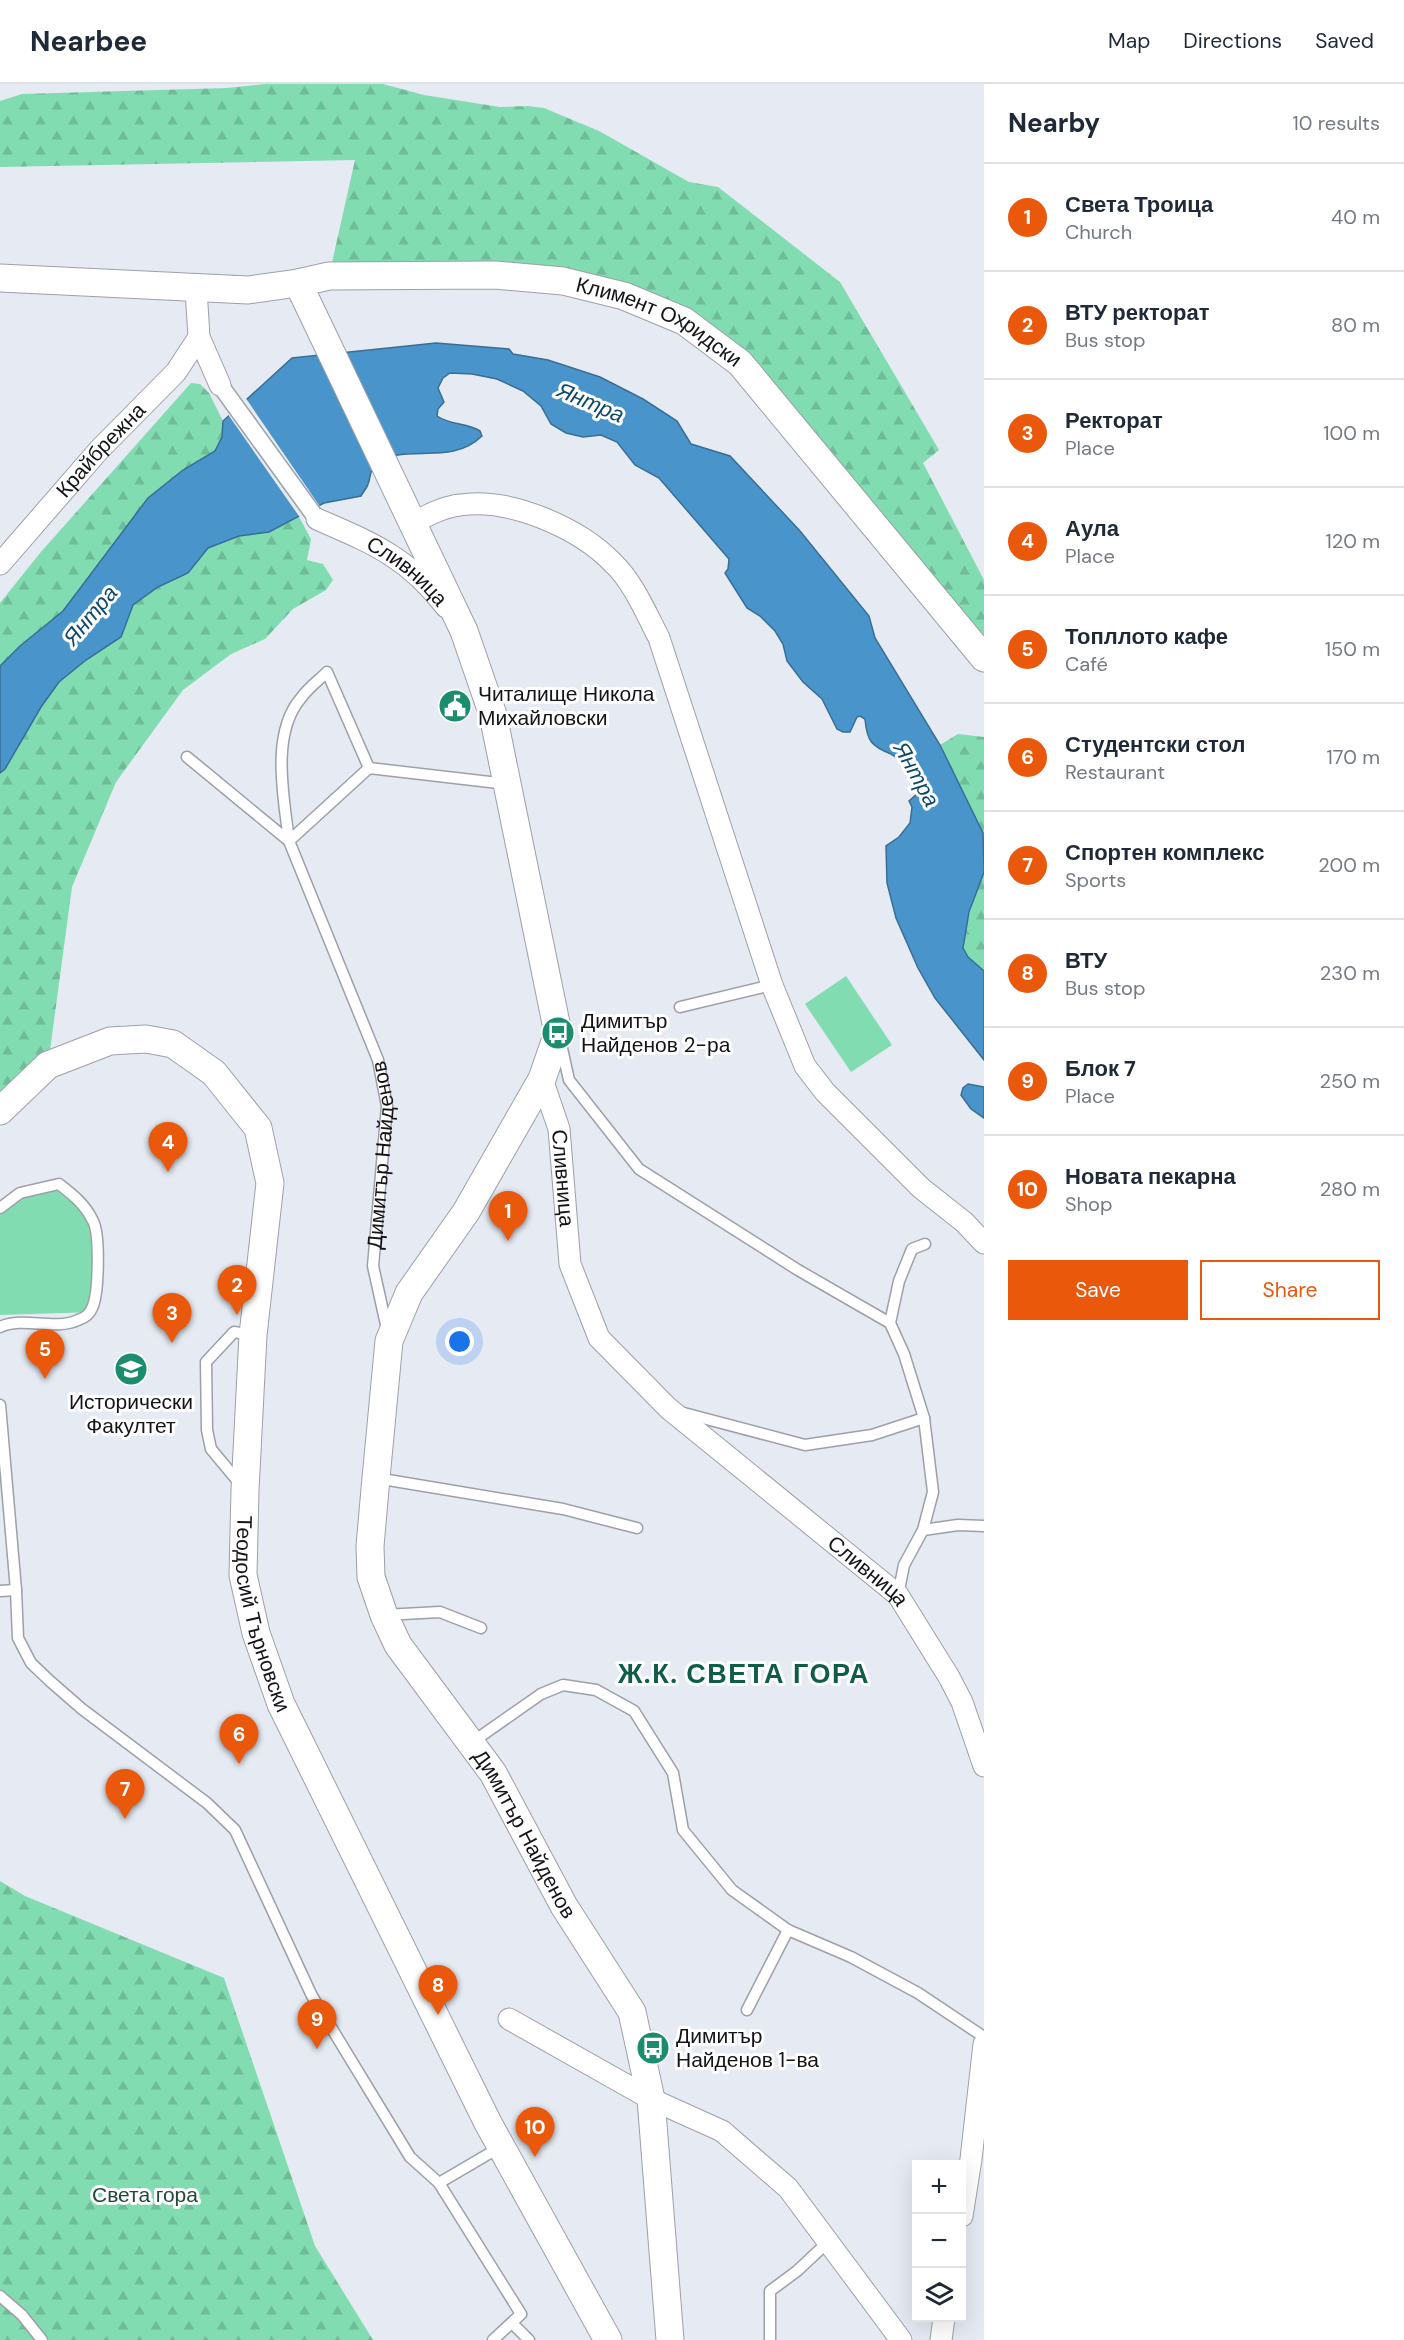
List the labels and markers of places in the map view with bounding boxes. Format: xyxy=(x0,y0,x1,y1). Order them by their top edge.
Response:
place label: Читалище Никола Михайловски xyxy=(478,680,655,732)
public building icon: Читалище Никола Михайловски xyxy=(437,688,473,724)
place label: Димитър Найденов 2-ра xyxy=(581,1007,731,1059)
bus stop icon: Димитър Найденов 2-ра xyxy=(540,1015,576,1051)
pin: 4 xyxy=(148,1122,188,1172)
pin: 1 xyxy=(488,1192,528,1241)
pin: 2 xyxy=(218,1266,256,1315)
pin: 3 xyxy=(152,1294,192,1343)
pin: 5 xyxy=(26,1330,64,1379)
school or university icon: Исторически Факултет xyxy=(113,1351,149,1387)
place label: Исторически Факултет xyxy=(69,1388,193,1440)
pin: 6 xyxy=(220,1714,258,1764)
pin: 7 xyxy=(106,1770,144,1819)
pin: 8 xyxy=(418,1966,458,2015)
pin: 9 xyxy=(298,2000,336,2049)
place label: Димитър Найденов 1-ва xyxy=(676,2022,819,2074)
bus stop icon: Димитър Найденов 1-ва xyxy=(635,2030,671,2066)
pin: 10 xyxy=(516,2108,554,2157)

